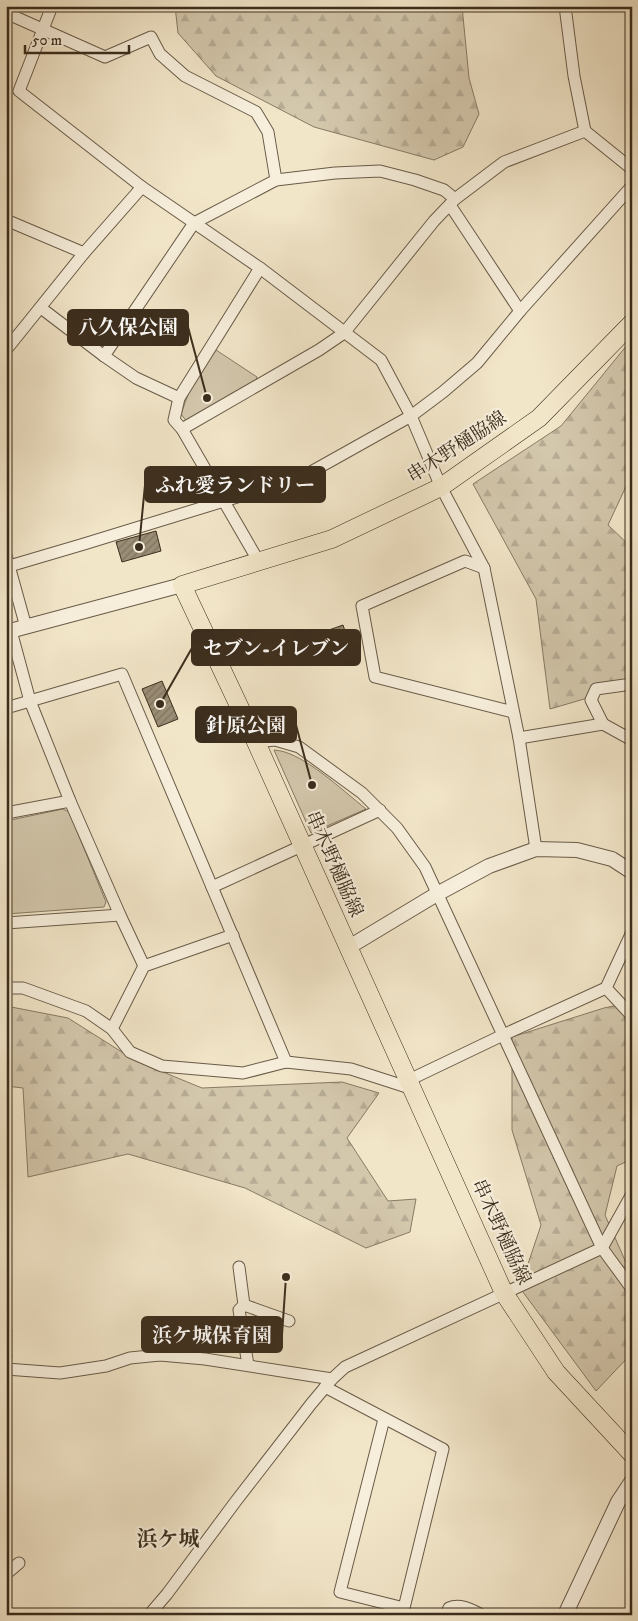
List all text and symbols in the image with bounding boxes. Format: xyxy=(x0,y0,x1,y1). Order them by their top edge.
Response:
scale bar xyxy=(25,22,129,54)
text: 50 m xyxy=(32,31,62,50)
callout: 八久保公園 xyxy=(68,310,188,345)
text: 八久保公園 xyxy=(78,316,178,341)
street label: 串木野樋脇線 xyxy=(403,406,511,488)
callout: ふれ愛ランドリー xyxy=(145,467,325,502)
text: ふれ愛ランドリー xyxy=(155,474,315,499)
callout: セブン-イレブン xyxy=(192,630,360,665)
text: セブン-イレブン xyxy=(203,637,349,662)
callout: 針原公園 xyxy=(196,707,296,742)
text: 針原公園 xyxy=(206,714,286,739)
street label: 串木野樋脇線 xyxy=(300,807,368,921)
street label: 串木野樋脇線 xyxy=(466,1175,536,1289)
callout: 浜ケ城保育園 xyxy=(142,1317,282,1352)
text: 浜ケ城保育園 xyxy=(152,1324,272,1349)
district label: 浜ケ城 xyxy=(137,1527,200,1553)

